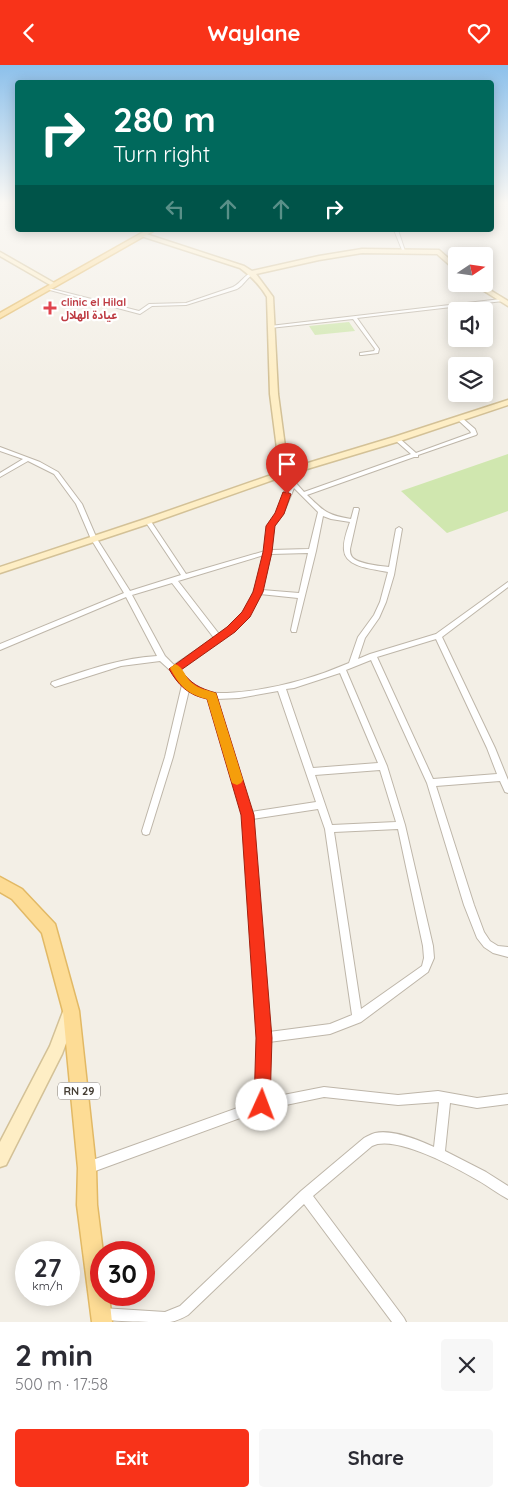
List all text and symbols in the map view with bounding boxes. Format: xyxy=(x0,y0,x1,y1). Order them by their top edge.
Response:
icon: back xyxy=(15,19,43,47)
text: Waylane xyxy=(207,19,301,47)
icon: heart xyxy=(465,19,493,47)
text: 280 m xyxy=(113,97,216,141)
icon: right xyxy=(30,100,95,165)
text: Turn right xyxy=(113,140,210,168)
icon: left xyxy=(161,195,189,223)
icon: ahead xyxy=(214,195,242,223)
icon: ahead xyxy=(267,195,295,223)
icon: right xyxy=(320,195,348,223)
north arrow xyxy=(448,247,492,293)
map controls xyxy=(448,247,493,402)
place label: clinic el Hilal عيادة الهلال xyxy=(61,295,126,322)
marker: clinic el Hilal عيادة الهلال xyxy=(43,301,57,315)
button: sound xyxy=(448,302,493,347)
button: layers xyxy=(448,357,493,402)
pin xyxy=(266,443,308,494)
icon: arrive xyxy=(273,450,301,478)
position arrow xyxy=(235,1078,287,1130)
road number: RN 29 xyxy=(58,1083,100,1099)
speed limit sign: 30 xyxy=(90,1241,155,1306)
text: 27 xyxy=(34,1252,61,1283)
text: km/h xyxy=(32,1278,63,1293)
text: 2 min xyxy=(15,1336,93,1374)
button: close xyxy=(441,1339,493,1391)
text: 500 m · 17:58 xyxy=(15,1374,108,1394)
button: Exit xyxy=(15,1429,249,1487)
button: Share xyxy=(259,1429,493,1487)

